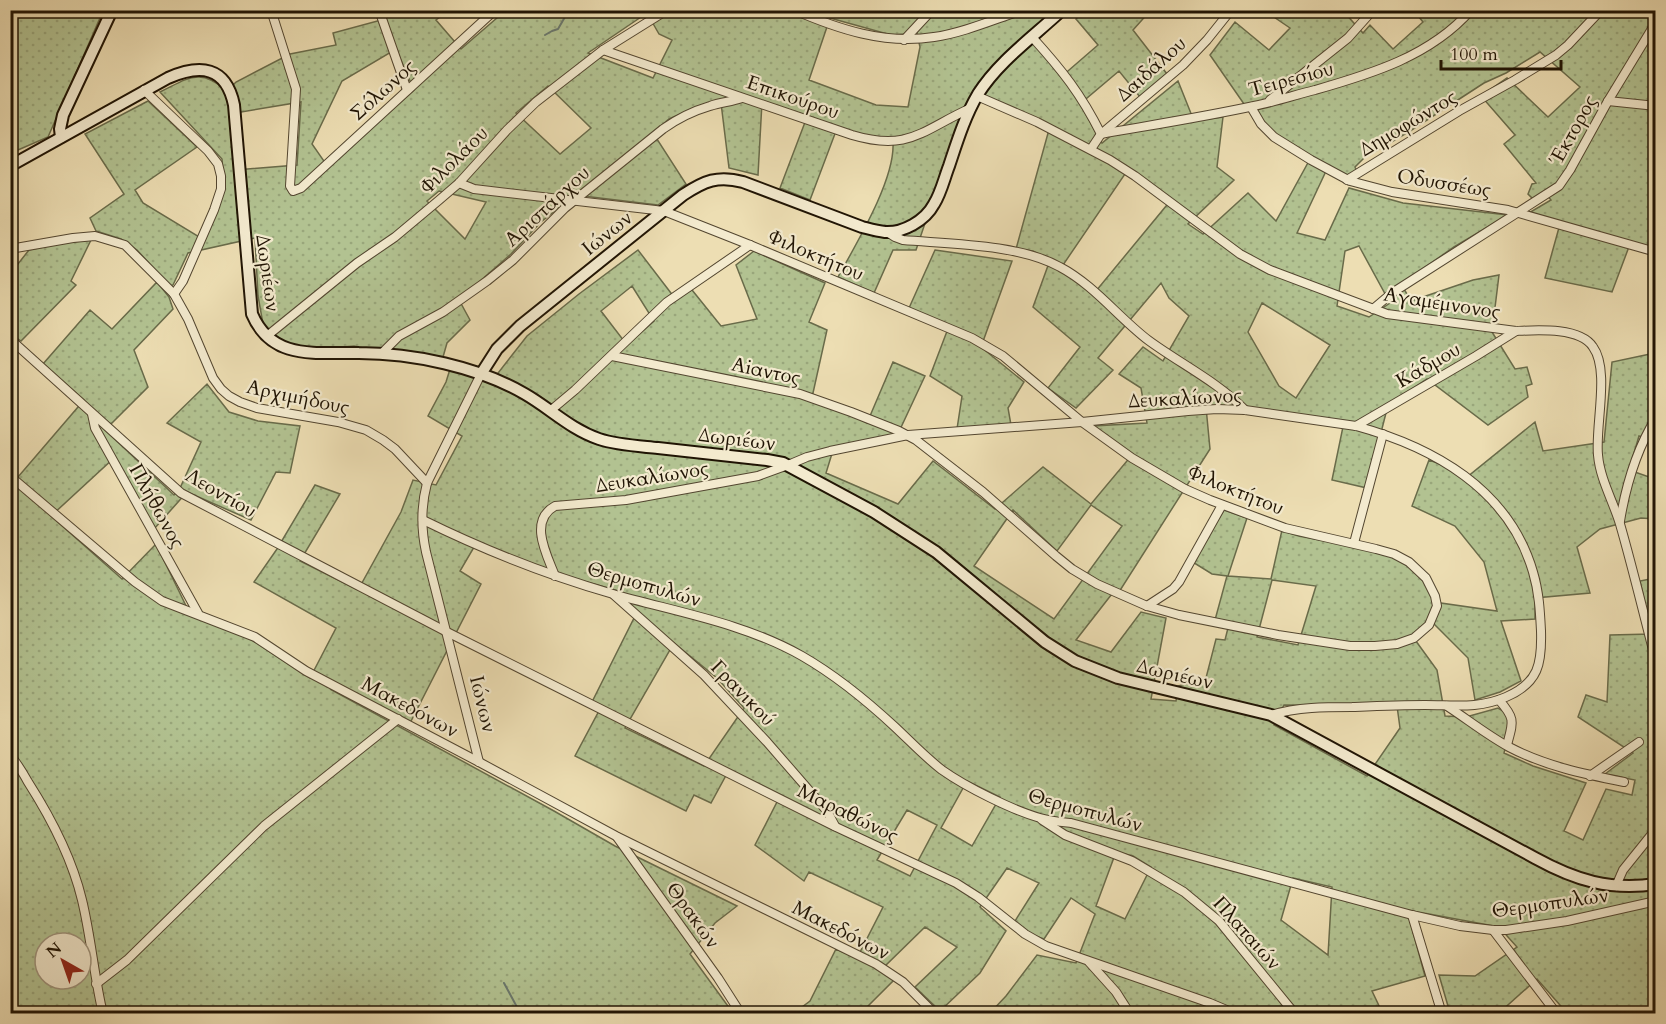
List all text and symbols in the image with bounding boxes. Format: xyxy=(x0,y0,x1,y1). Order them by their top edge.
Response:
street label: Δαιδάλου xyxy=(1110,30,1192,108)
scale bar xyxy=(1441,33,1561,71)
text: 100 m xyxy=(1450,42,1498,67)
street label: Σόλωνος xyxy=(344,53,422,127)
street label: Τειρεσίου xyxy=(1246,55,1336,103)
street label: Επικούρου xyxy=(743,69,843,125)
street label: Δημοφώντος xyxy=(1354,83,1462,163)
street label: Έκτορος xyxy=(1542,90,1603,171)
street label: Φιλολάου xyxy=(414,120,494,200)
street label: Αριστάρχου xyxy=(498,159,596,253)
street label: Οδυσσέως xyxy=(1395,162,1493,204)
street label: Ιώνων xyxy=(576,204,638,262)
street label: Φιλοκτήτου xyxy=(764,223,868,287)
street label: Δωριέων xyxy=(249,233,287,313)
street label: Αγαμέμνονος xyxy=(1382,280,1503,326)
street label: Κάδμου xyxy=(1391,336,1465,394)
street label: Aiαντος xyxy=(729,351,803,392)
street label: Αρχιμήδους xyxy=(244,373,352,421)
street label: Δευκαλίωνος xyxy=(1127,382,1243,414)
street label: Δωριέων xyxy=(697,421,777,457)
street label: Δευκαλίωνος xyxy=(594,455,711,499)
street label: Πλήθωνος xyxy=(123,459,192,554)
street label: Φιλοκτήτου xyxy=(1184,459,1288,521)
street label: Λεοντίου xyxy=(180,462,262,524)
street label: Θερμοπυλών xyxy=(584,555,704,613)
street label: Δωριέων xyxy=(1134,652,1216,696)
street label: Γρανικού xyxy=(705,654,781,732)
street label: Μακεδόνων xyxy=(357,670,463,744)
street label: Ιώνων xyxy=(463,673,503,735)
street label: Μαραθώνος xyxy=(793,777,903,849)
street label: Θερμοπυλών xyxy=(1025,782,1145,838)
street label: Θρακών xyxy=(660,876,726,954)
street label: Θερμοπυλών xyxy=(1490,881,1610,925)
street label: Πλαταιών xyxy=(1207,890,1287,976)
street label: Μακεδόνων xyxy=(788,894,895,966)
north arrow xyxy=(33,931,93,991)
text: N xyxy=(42,937,66,963)

